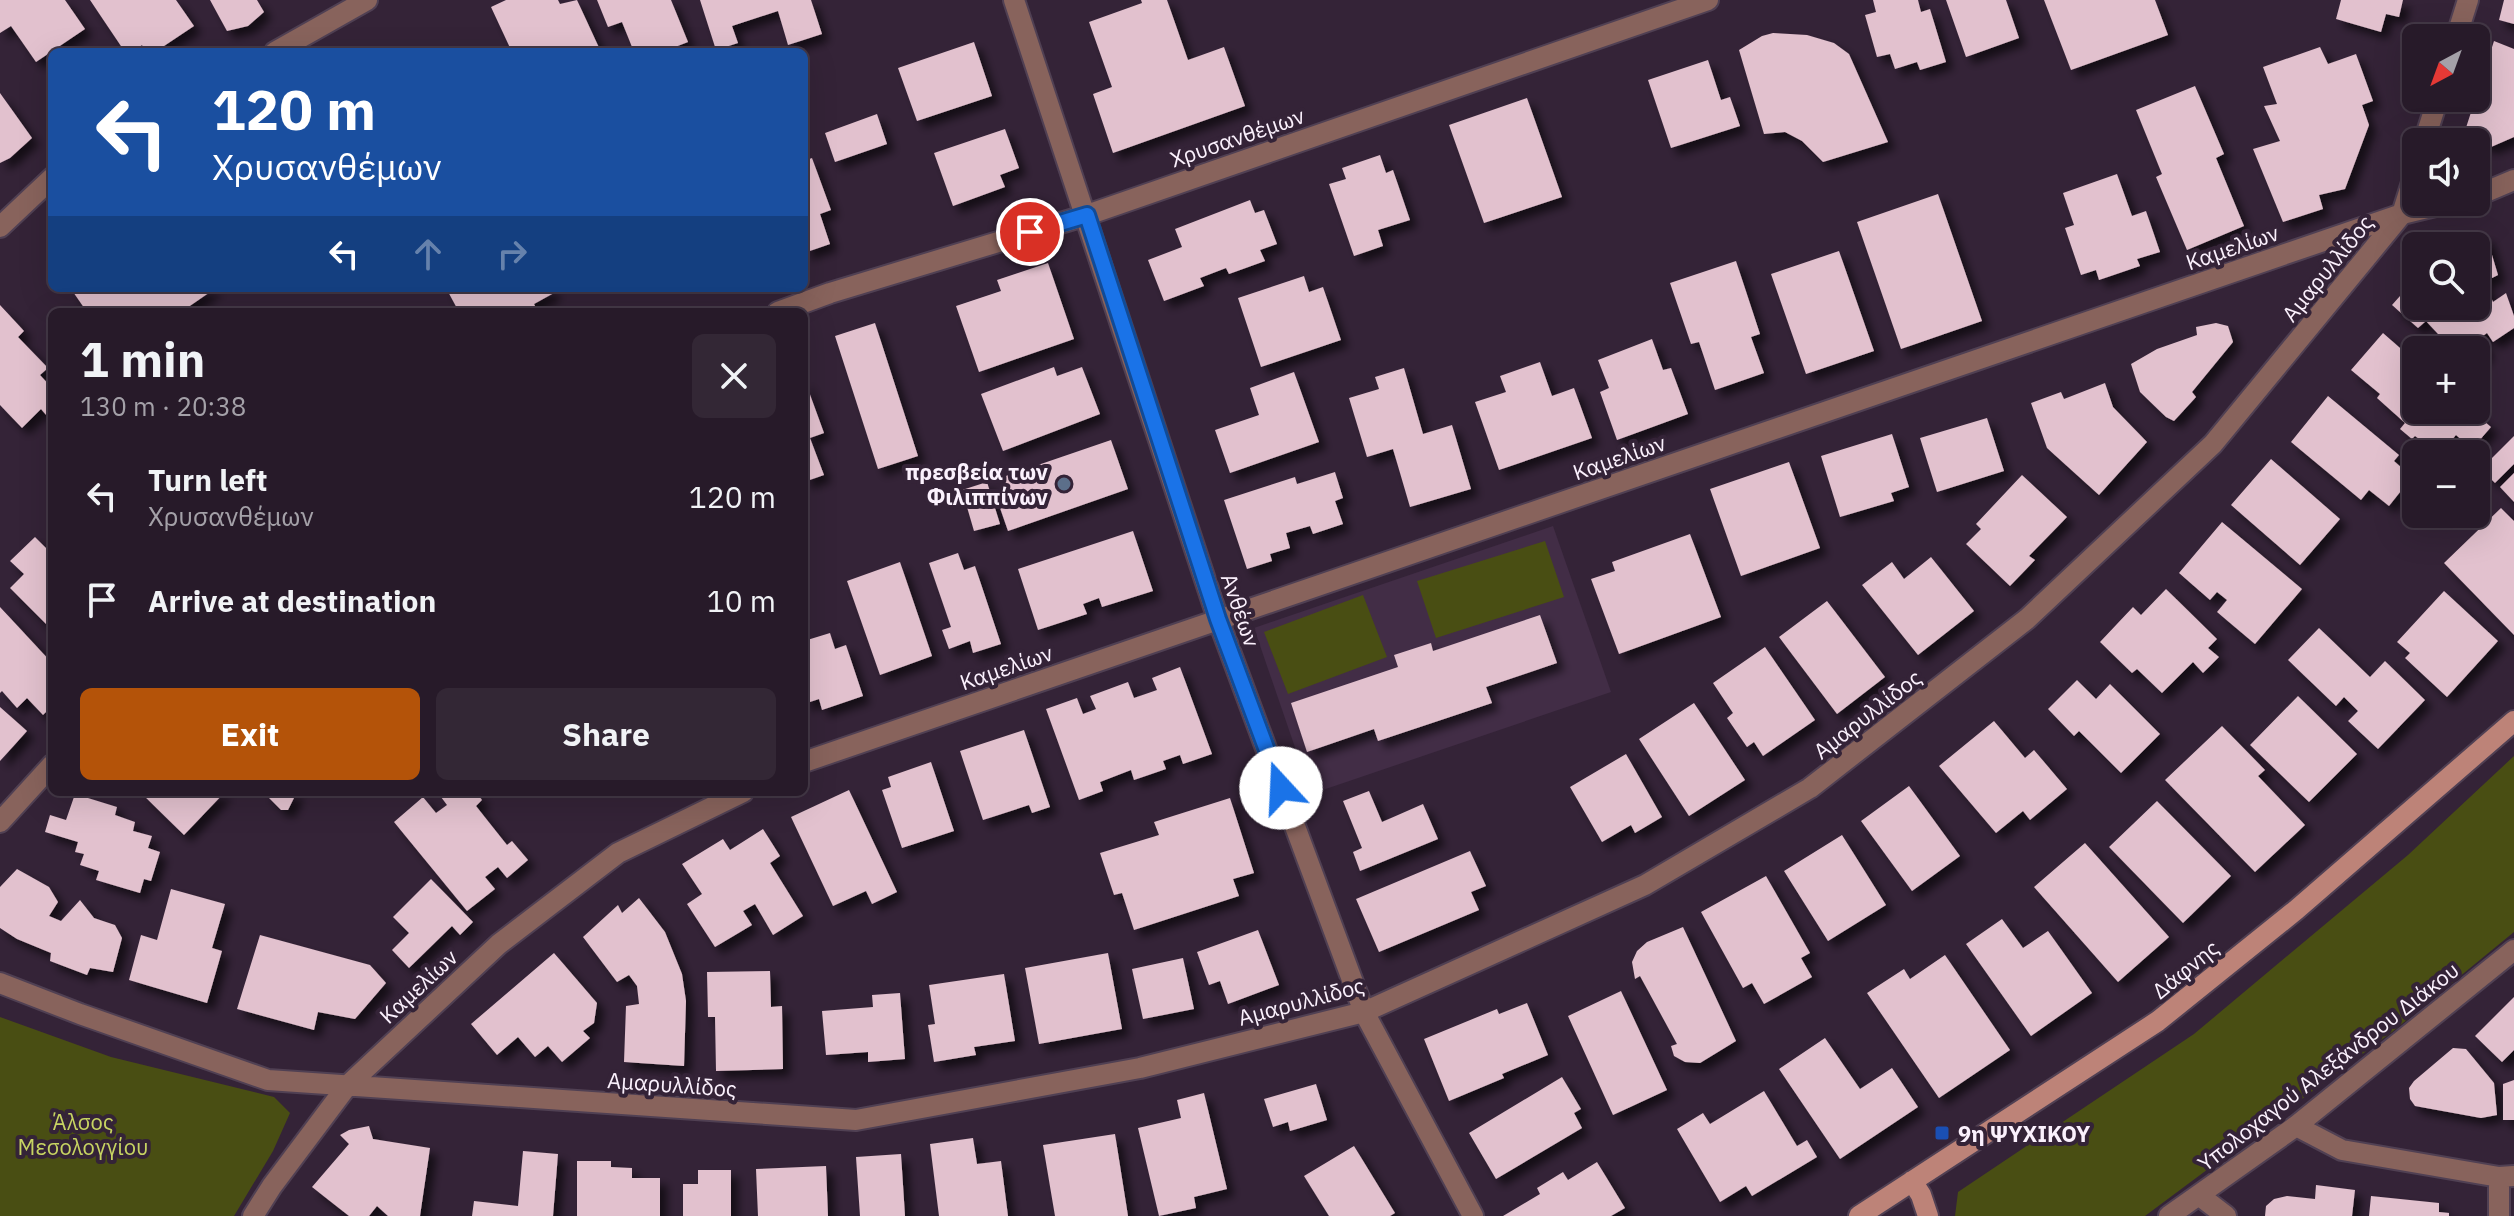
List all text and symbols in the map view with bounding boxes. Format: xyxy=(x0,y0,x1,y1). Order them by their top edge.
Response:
north arrow xyxy=(2402,24,2490,112)
map controls xyxy=(2402,24,2490,528)
text: 120 m xyxy=(212,73,376,145)
icon: left xyxy=(80,80,184,184)
street label: Χρυσανθέμων xyxy=(1166,100,1308,174)
button: sound xyxy=(2402,128,2490,216)
text: Χρυσανθέμων xyxy=(212,143,442,190)
pin xyxy=(996,198,1064,266)
street label: Αμαρυλλίδος xyxy=(2275,208,2379,328)
icon: arrive xyxy=(1008,210,1052,254)
street label: Καμελίων xyxy=(2182,218,2282,276)
icon: left xyxy=(322,232,366,276)
icon: ahead xyxy=(406,232,450,276)
icon: right xyxy=(490,232,534,276)
button: search xyxy=(2402,232,2490,320)
text: 1 min xyxy=(80,328,205,390)
button: close xyxy=(692,334,776,418)
button: + xyxy=(2402,336,2490,424)
text: 130 m · 20:38 xyxy=(80,389,246,423)
street label: Καμελίων xyxy=(1569,428,1669,486)
button: − xyxy=(2402,440,2490,528)
place label: πρεσβεία των Φιλιππίνων xyxy=(905,457,1048,511)
text: Turn left xyxy=(148,460,267,499)
icon: left xyxy=(80,474,124,518)
marker: πρεσβεία των Φιλιππίνων xyxy=(1055,475,1073,493)
text: 120 m xyxy=(689,477,776,516)
text: Χρυσανθέμων xyxy=(148,499,314,533)
street label: Ανθέων xyxy=(1215,569,1267,651)
icon: arrive xyxy=(80,578,124,622)
text: Arrive at destination xyxy=(148,581,436,620)
text: 10 m xyxy=(707,581,776,620)
street label: Καμελίων xyxy=(956,638,1056,696)
street label: Αμαρυλλίδος xyxy=(1807,663,1927,765)
button: Exit xyxy=(80,688,420,780)
button: Share xyxy=(436,688,776,780)
position arrow xyxy=(1239,746,1323,830)
street label: Δάφνης xyxy=(2145,933,2225,1005)
street label: Καμελίων xyxy=(373,942,463,1030)
street label: Υπολοχαγού Αλεξάνδρου Διάκου xyxy=(2191,955,2465,1177)
street label: Αμαρυλλίδος xyxy=(1235,970,1367,1032)
street label: Αμαρυλλίδος xyxy=(606,1065,738,1103)
park label: Άλσος Μεσολογγίου xyxy=(17,1107,149,1161)
place label: 9η ΨΥΧΙΚΟΥ xyxy=(1958,1119,2091,1148)
marker: 9η ΨΥΧΙΚΟΥ xyxy=(1933,1124,1951,1142)

